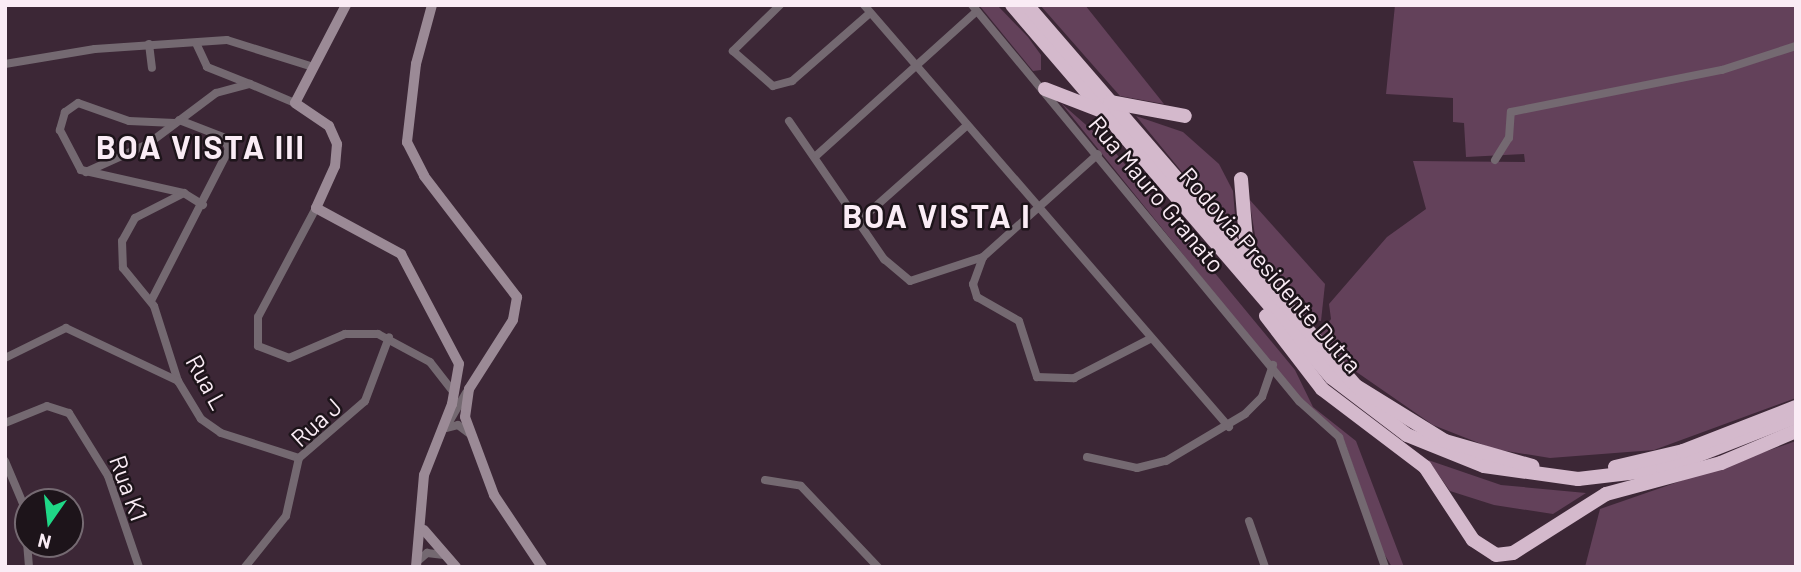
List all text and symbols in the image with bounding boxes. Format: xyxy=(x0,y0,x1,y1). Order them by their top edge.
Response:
street label: Rua Mauro Granato xyxy=(1083,110,1231,278)
district label: BOA VISTA III xyxy=(98,127,304,165)
street label: Rodovia Presidente Dutra xyxy=(1174,161,1368,379)
district label: BOA VISTA I xyxy=(844,196,1030,234)
street label: Rua L xyxy=(180,350,234,414)
street label: Rua J xyxy=(285,392,347,452)
street label: Rua K1 xyxy=(104,451,154,525)
north arrow xyxy=(14,488,84,558)
text: N xyxy=(35,529,53,555)

